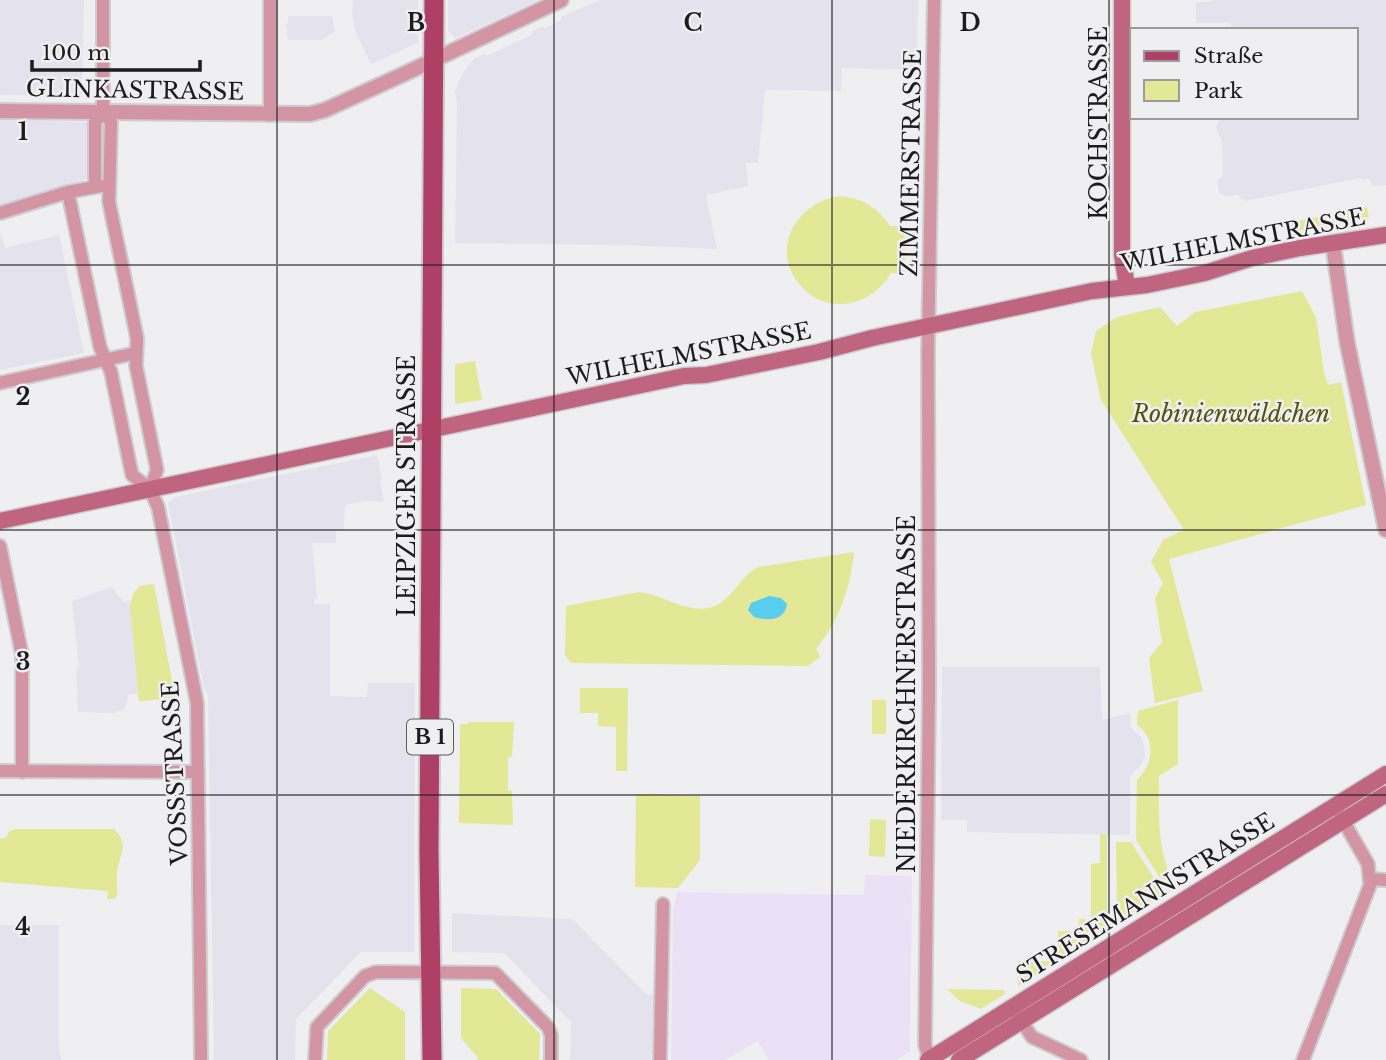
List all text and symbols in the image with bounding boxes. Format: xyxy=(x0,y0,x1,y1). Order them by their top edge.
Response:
text: B xyxy=(407,9,425,37)
text: C xyxy=(684,9,702,37)
text: D xyxy=(959,9,981,37)
street label: KOCHSTRASSE xyxy=(1085,26,1113,220)
scale bar xyxy=(32,28,200,72)
legend xyxy=(1130,28,1358,119)
text: 100 m xyxy=(42,40,110,66)
text: Straße xyxy=(1194,43,1263,69)
street label: ZIMMERSTRASSE xyxy=(895,49,927,277)
street label: GLINKASTRASSE xyxy=(26,74,244,106)
text: Park xyxy=(1194,78,1243,104)
text: 1 xyxy=(18,118,28,146)
street label: WILHELMSTRASSE xyxy=(1117,203,1368,278)
street label: WILHELMSTRASSE xyxy=(563,317,814,392)
street label: LEIPZIGER STRASSE xyxy=(393,355,421,617)
text: 2 xyxy=(16,383,30,411)
park label: Robinienwäldchen xyxy=(1131,400,1330,428)
street label: NIEDERKIRCHNERSTRASSE xyxy=(893,515,921,873)
text: 3 xyxy=(16,648,30,676)
street label: VOSSSTRASSE xyxy=(156,680,194,867)
road number: B 1 xyxy=(407,720,453,754)
street label: STRESEMANNSTRASSE xyxy=(1011,807,1279,989)
text: 4 xyxy=(15,913,31,941)

